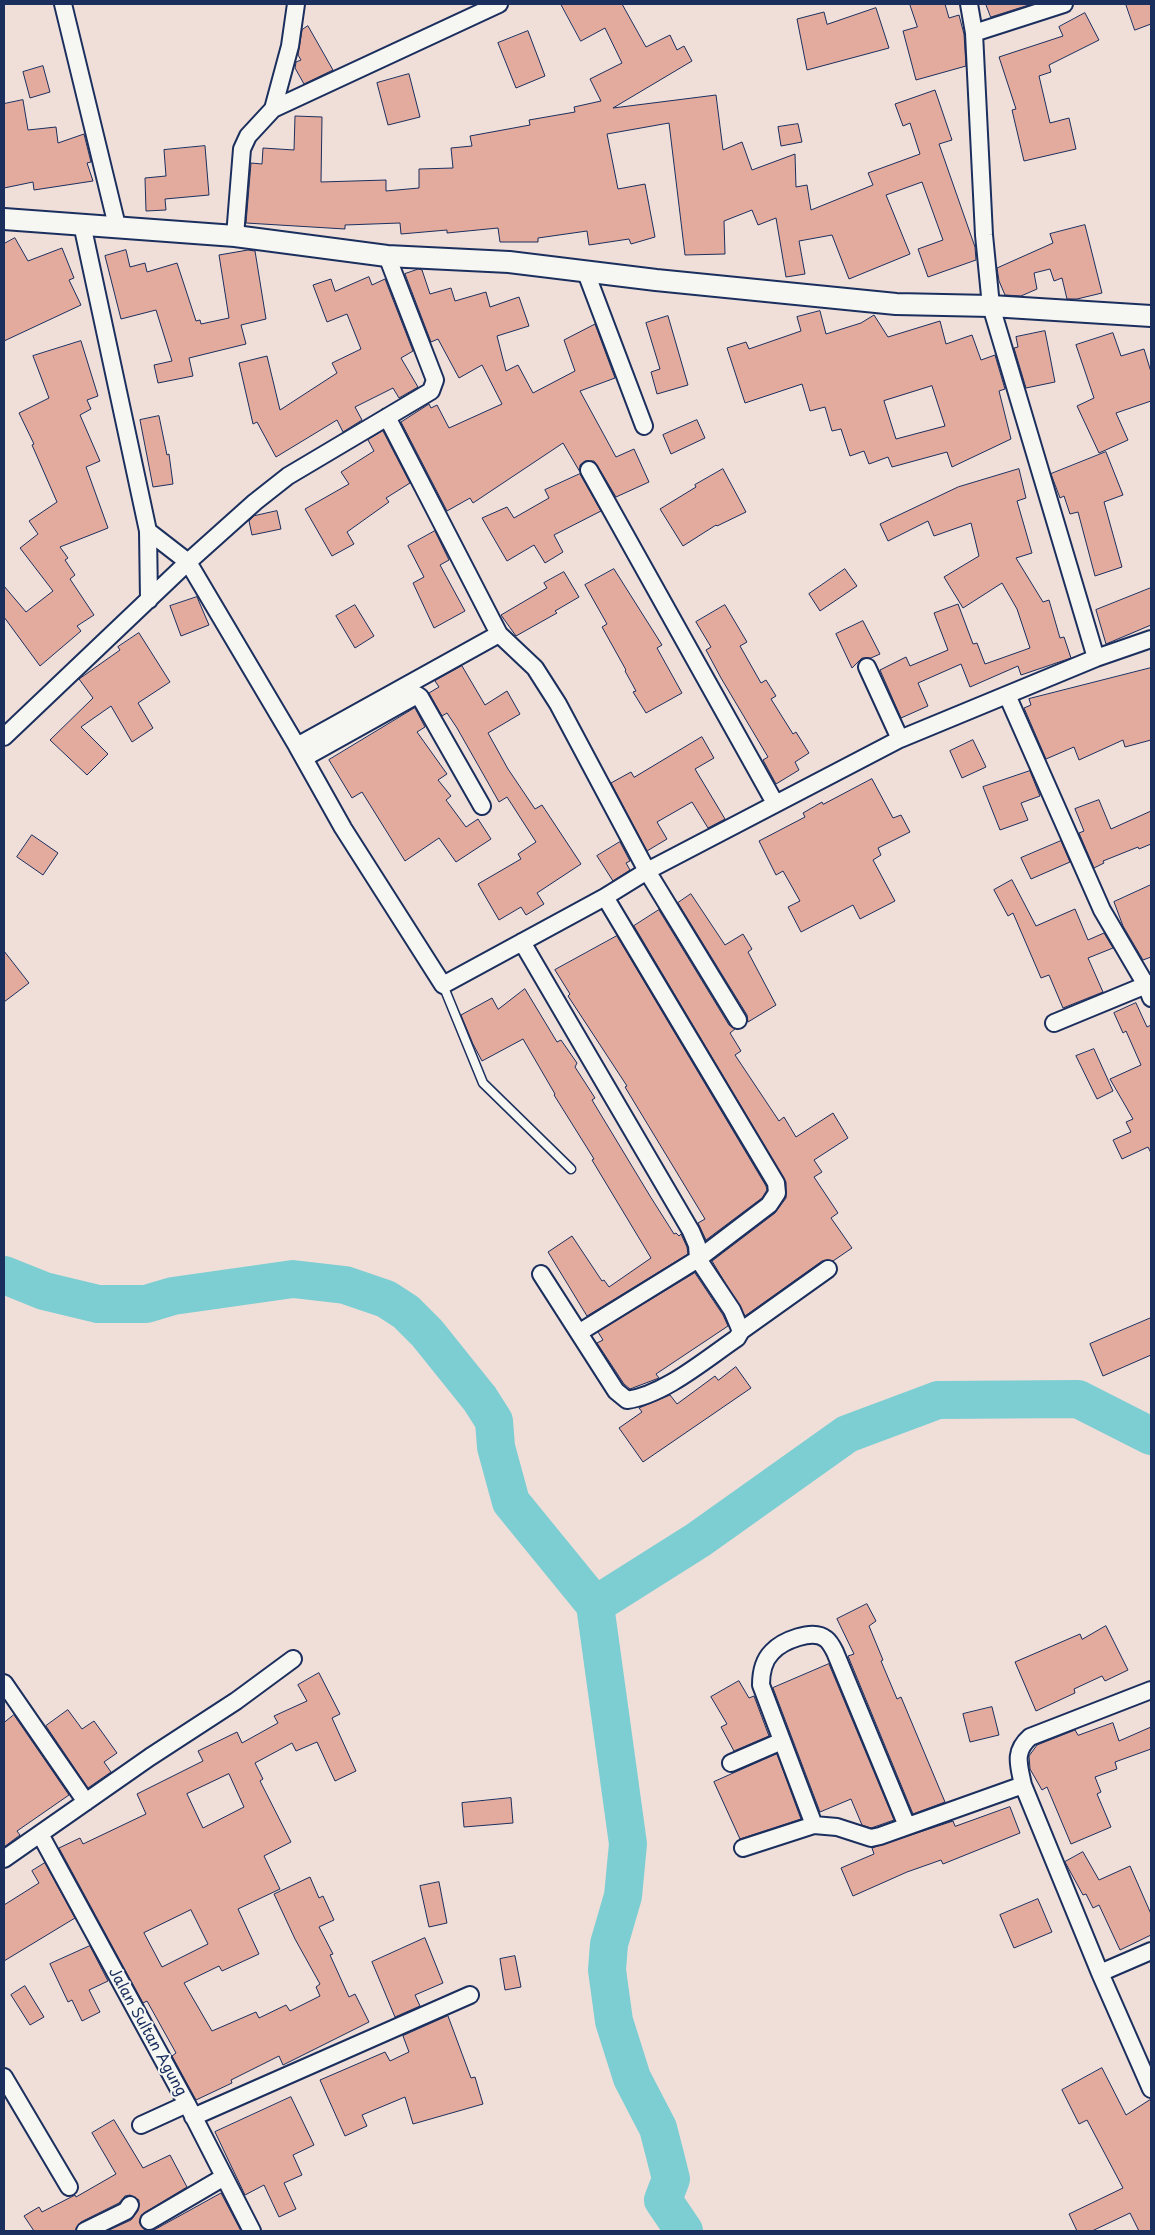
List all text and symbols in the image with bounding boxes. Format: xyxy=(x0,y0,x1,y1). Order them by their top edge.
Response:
street label: Jalan Sultan Agung xyxy=(104,1965,190,2099)

